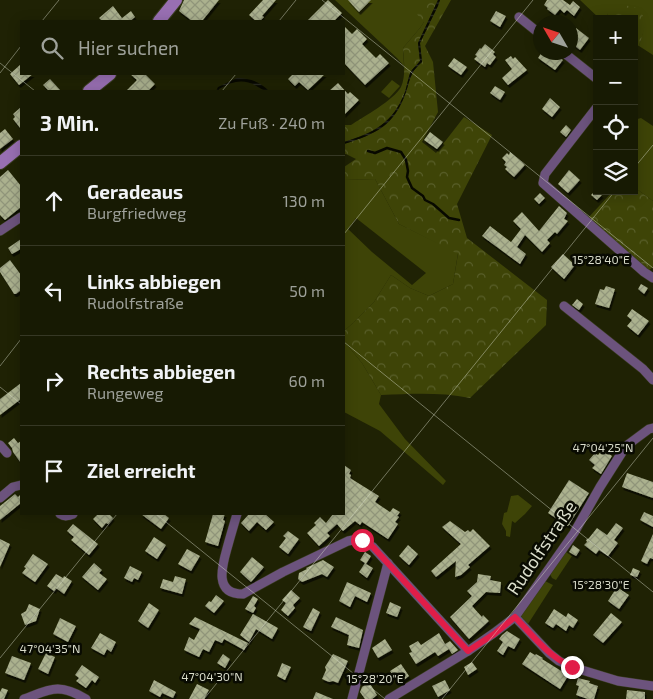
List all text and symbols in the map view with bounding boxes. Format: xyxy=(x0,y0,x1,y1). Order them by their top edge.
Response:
north arrow xyxy=(533,15,578,60)
map controls xyxy=(593,15,638,195)
button: + xyxy=(593,15,638,60)
search box xyxy=(20,20,345,75)
icon: search xyxy=(38,34,66,62)
text: Hier suchen xyxy=(78,36,179,59)
button: − xyxy=(593,60,638,105)
button: locate xyxy=(593,105,638,150)
text: 3 Min. xyxy=(40,110,99,135)
text: Zu Fuß · 240 m xyxy=(218,113,325,132)
button: layers xyxy=(593,150,638,195)
text: Geradeaus xyxy=(87,180,183,203)
icon: ahead xyxy=(40,187,68,215)
text: 130 m xyxy=(283,191,325,210)
text: Burgfriedweg xyxy=(87,203,186,222)
text: 15°28'40"E xyxy=(572,252,630,266)
text: Links abbiegen xyxy=(87,270,221,293)
icon: left xyxy=(40,277,68,305)
text: 50 m xyxy=(289,281,325,300)
text: Rudolfstraße xyxy=(87,293,184,312)
text: Rechts abbiegen xyxy=(87,360,235,383)
icon: right xyxy=(40,367,68,395)
text: 60 m xyxy=(289,371,325,390)
text: Rungeweg xyxy=(87,383,163,402)
text: 47°04'25"N xyxy=(573,440,633,454)
icon: arrive xyxy=(40,457,68,485)
text: Ziel erreicht xyxy=(87,459,196,482)
street label: Rudolfstraße xyxy=(502,496,581,599)
route start xyxy=(351,529,374,552)
text: 15°28'30"E xyxy=(573,577,630,591)
text: 47°04'35"N xyxy=(20,641,80,655)
route end xyxy=(561,656,584,679)
text: 47°04'30"N xyxy=(181,669,243,683)
text: 15°28'20"E xyxy=(346,671,404,685)

